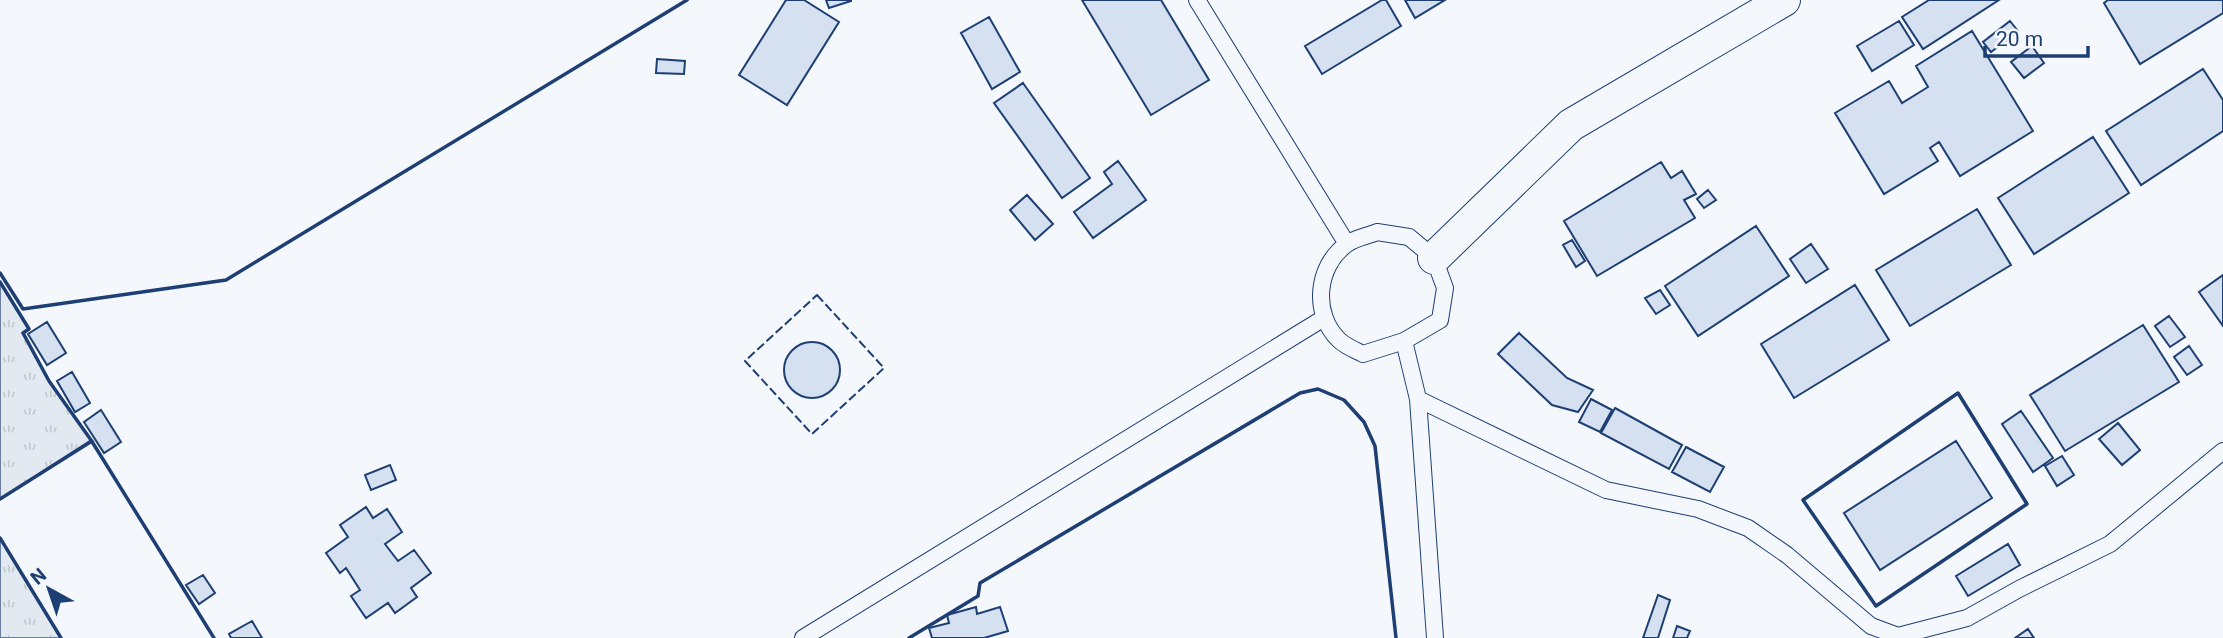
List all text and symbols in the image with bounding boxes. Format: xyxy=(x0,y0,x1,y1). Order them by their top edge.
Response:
scale bar xyxy=(1985,14,2088,58)
text: 20 m xyxy=(1996,27,2043,51)
north arrow xyxy=(14,554,84,624)
text: N xyxy=(26,563,51,589)

